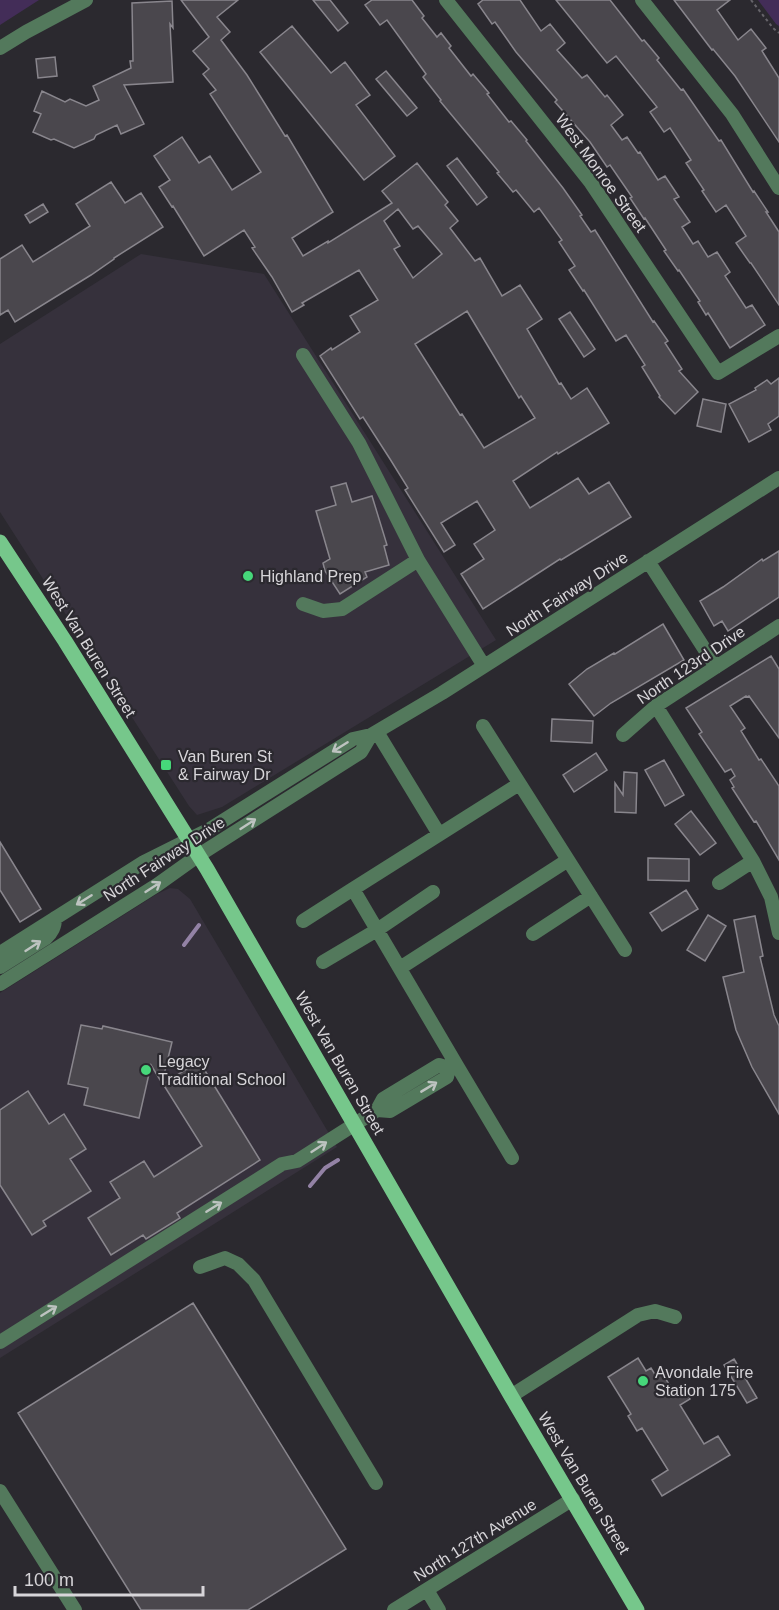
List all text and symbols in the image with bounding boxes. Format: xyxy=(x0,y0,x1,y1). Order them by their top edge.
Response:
street label: West Monroe Street xyxy=(552,111,650,236)
street label: North Fairway Drive xyxy=(503,548,631,640)
place label: Highland Prep xyxy=(260,568,362,585)
marker: Highland Prep xyxy=(241,569,255,583)
street label: West Van Buren Street xyxy=(39,574,139,721)
street label: North 123rd Drive xyxy=(634,623,748,707)
one-way arrow xyxy=(332,740,349,753)
place label: Van Buren St & Fairway Dr xyxy=(178,748,273,783)
marker: Van Buren St & Fairway Dr xyxy=(159,758,173,772)
street label: North Fairway Drive xyxy=(100,813,228,905)
one-way arrow xyxy=(239,817,256,829)
one-way arrow xyxy=(145,881,161,893)
one-way arrow xyxy=(76,894,93,906)
one-way arrow xyxy=(24,940,40,952)
street label: West Van Buren Street xyxy=(292,989,388,1138)
place label: Legacy Traditional School xyxy=(158,1053,285,1088)
marker: Legacy Traditional School xyxy=(139,1063,153,1077)
one-way arrow xyxy=(420,1081,437,1093)
one-way arrow xyxy=(310,1141,327,1153)
one-way arrow xyxy=(206,1200,223,1213)
one-way arrow xyxy=(41,1304,58,1317)
place label: Avondale Fire Station 175 xyxy=(655,1364,754,1399)
marker: Avondale Fire Station 175 xyxy=(636,1374,650,1388)
street label: West Van Buren Street xyxy=(535,1409,633,1557)
street label: North 127th Avenue xyxy=(411,1495,539,1585)
scale bar xyxy=(15,1559,202,1597)
text: 100 m xyxy=(24,1570,74,1590)

